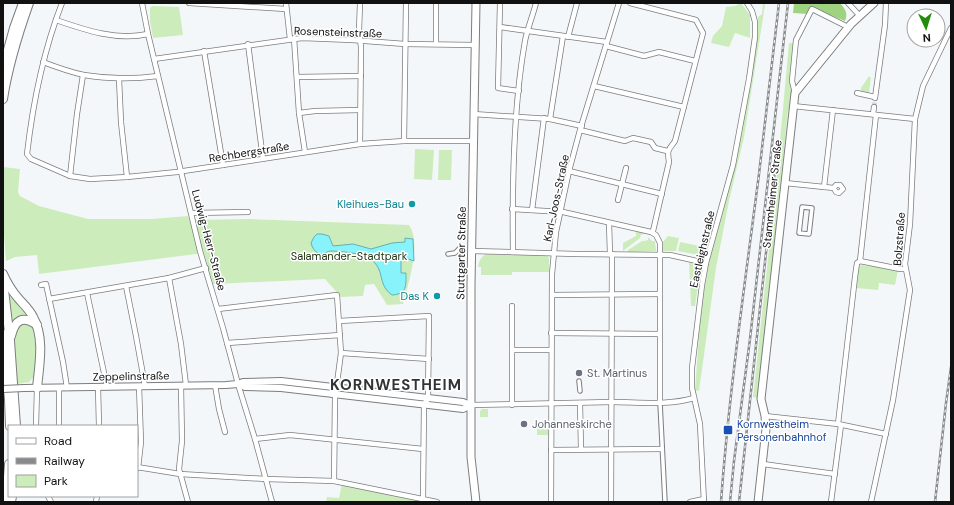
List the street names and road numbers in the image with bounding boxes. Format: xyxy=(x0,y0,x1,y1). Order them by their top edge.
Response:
street label: Rosensteinstraße xyxy=(294,23,382,41)
street label: Rechbergstraße xyxy=(208,139,290,165)
street label: Stammheimer Straße xyxy=(759,139,785,249)
street label: Karl-Joos-Straße xyxy=(540,153,572,243)
street label: Ludwig-Herr-Straße xyxy=(189,188,229,292)
street label: Stuttgarter Straße xyxy=(453,206,469,300)
street label: Eastleighstraße xyxy=(686,209,718,289)
street label: Bolzstraße xyxy=(890,212,908,266)
street label: Zeppelinstraße xyxy=(93,368,169,384)

